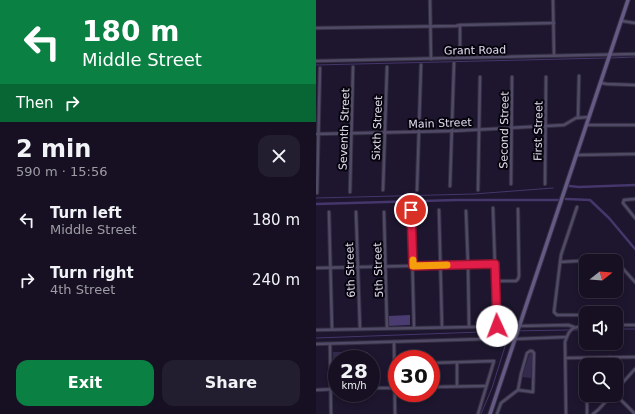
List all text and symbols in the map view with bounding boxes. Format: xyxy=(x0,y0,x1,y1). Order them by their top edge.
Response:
text: 180 m xyxy=(82,15,179,48)
icon: left xyxy=(16,16,68,68)
street label: Grant Road xyxy=(444,43,506,58)
text: Middle Street xyxy=(82,49,202,70)
street label: Seventh Street xyxy=(337,87,352,170)
street label: Second Street xyxy=(497,91,512,169)
icon: right xyxy=(61,92,83,114)
text: Then xyxy=(16,94,53,112)
street label: Sixth Street xyxy=(370,95,385,161)
street label: First Street xyxy=(531,100,546,161)
street label: Main Street xyxy=(408,116,472,131)
text: 2 min xyxy=(16,135,91,163)
button: close xyxy=(258,135,300,177)
text: 590 m · 15:56 xyxy=(16,164,107,179)
pin xyxy=(394,193,428,227)
icon: arrive xyxy=(400,199,422,221)
text: Turn left xyxy=(50,204,122,222)
icon: left xyxy=(16,209,38,231)
text: 180 m xyxy=(252,211,300,229)
text: Middle Street xyxy=(50,222,137,237)
street label: 6th Street xyxy=(343,241,358,298)
street label: 5th Street xyxy=(371,241,386,298)
north arrow xyxy=(579,254,623,298)
map controls xyxy=(579,254,623,402)
text: Turn right xyxy=(50,264,134,282)
icon: right xyxy=(16,269,38,291)
text: 240 m xyxy=(252,271,300,289)
text: 4th Street xyxy=(50,282,115,297)
position arrow xyxy=(476,305,518,347)
button: sound xyxy=(579,306,623,350)
speed limit sign: 30 xyxy=(388,350,440,402)
button: search xyxy=(579,358,623,402)
text: 28 xyxy=(340,359,368,383)
button: Exit xyxy=(16,360,154,406)
button: Share xyxy=(162,360,300,406)
text: km/h xyxy=(341,380,367,391)

